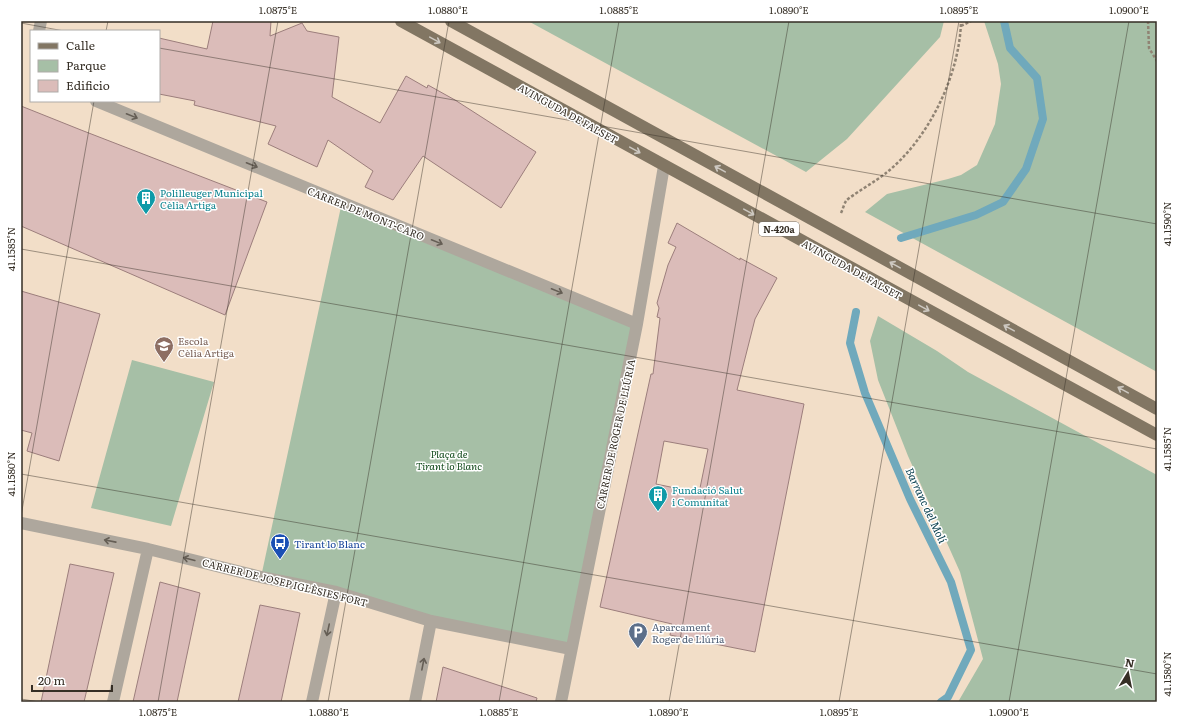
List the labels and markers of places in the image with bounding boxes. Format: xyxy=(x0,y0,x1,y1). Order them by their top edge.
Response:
place label: Polilleuger Municipal Cèlia Artiga xyxy=(160,185,263,212)
building icon: Polilleuger Municipal Cèlia Artiga xyxy=(135,187,157,215)
place label: Escola Cèlia Artiga xyxy=(178,333,235,360)
school or university icon: Escola Cèlia Artiga xyxy=(153,335,175,363)
place label: Fundació Salut i Comunitat xyxy=(672,482,743,509)
building icon: Fundació Salut i Comunitat xyxy=(647,484,669,512)
bus stop icon: Tirant lo Blanc xyxy=(269,532,291,560)
place label: Tirant lo Blanc xyxy=(294,536,365,551)
place label: Aparcament Roger de Llúria xyxy=(652,619,725,646)
parking icon: Aparcament Roger de Llúria xyxy=(627,621,649,649)

